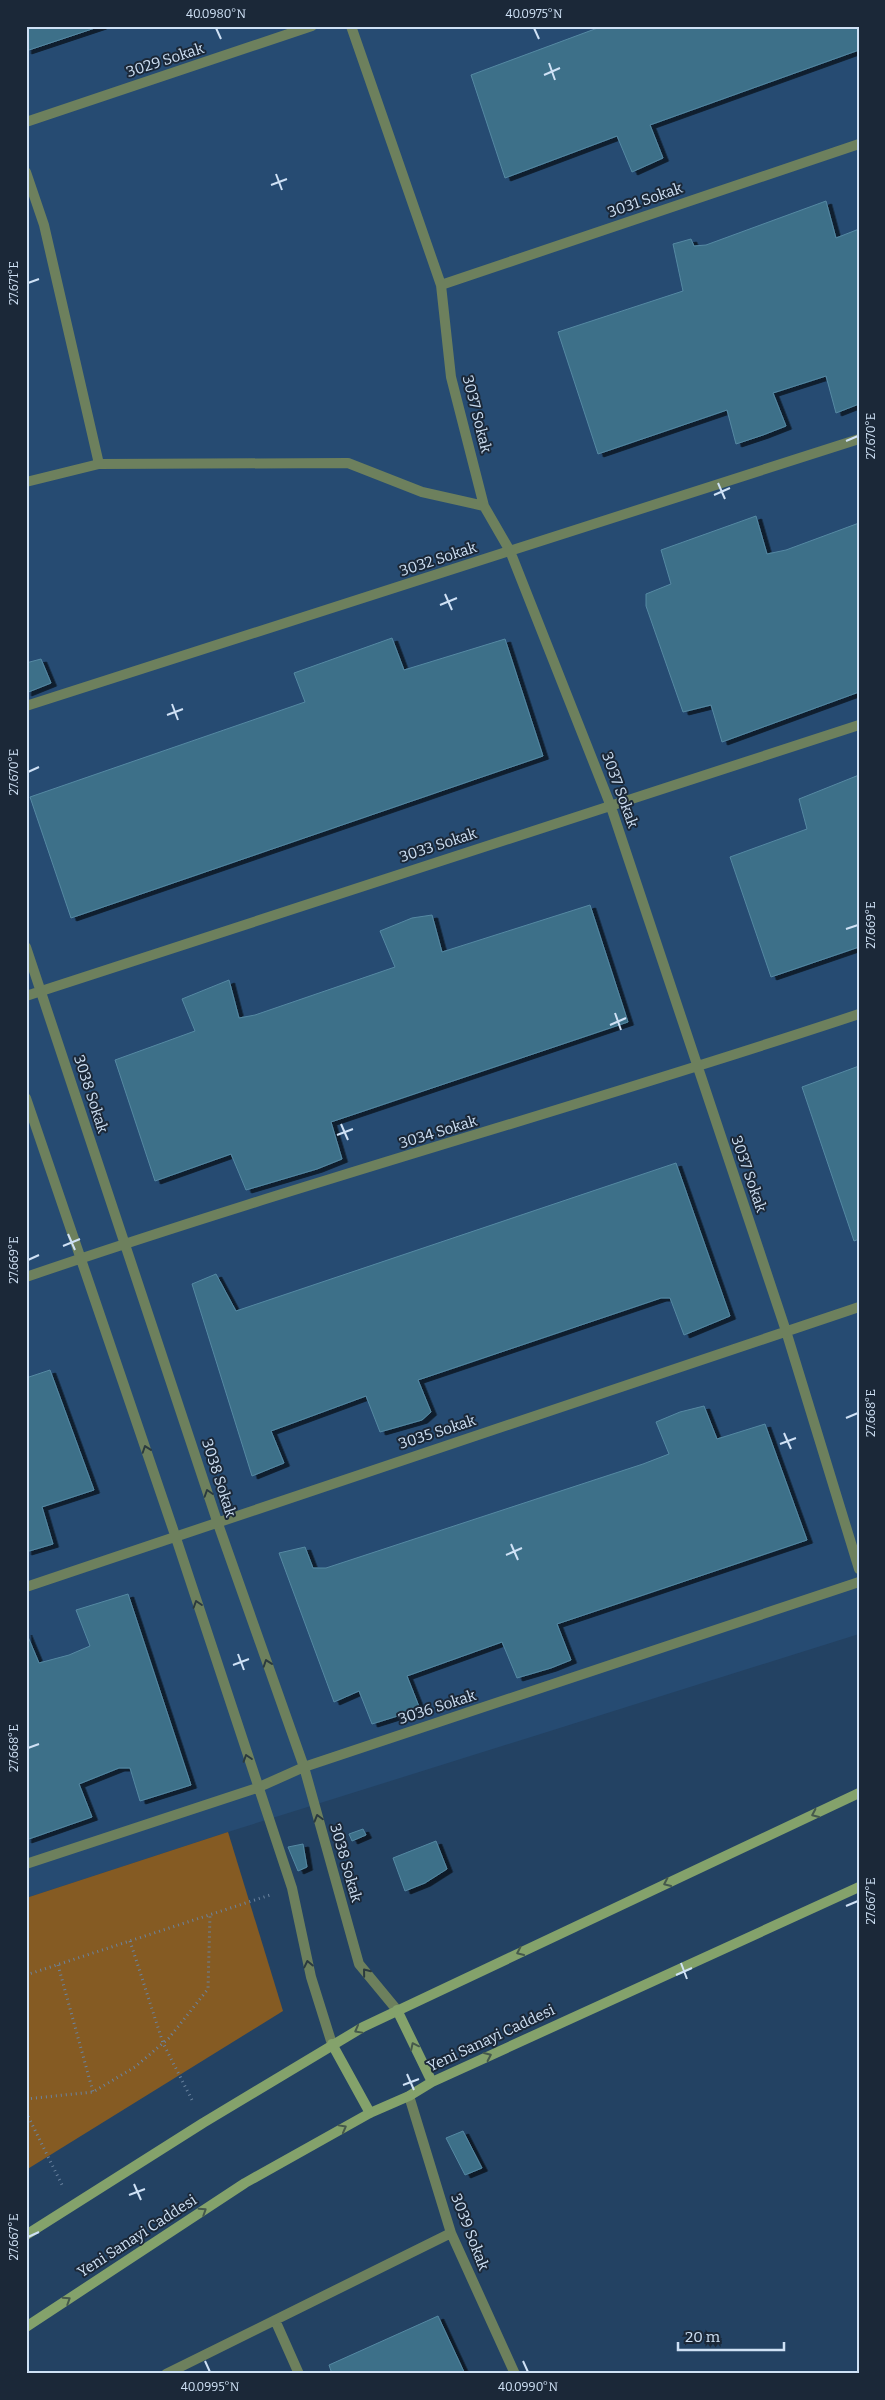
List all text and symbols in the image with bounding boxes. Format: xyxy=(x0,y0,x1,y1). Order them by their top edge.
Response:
text: 40.0980°N xyxy=(186,7,247,21)
text: 40.0975°N xyxy=(505,7,563,21)
street label: 3029 Sokak xyxy=(124,39,206,81)
street label: 3031 Sokak xyxy=(605,179,685,221)
text: 27.671°E xyxy=(7,261,21,305)
street label: 3037 Sokak xyxy=(459,373,495,455)
text: 27.670°E xyxy=(864,413,878,459)
street label: 3032 Sokak xyxy=(397,538,479,580)
text: 27.670°E xyxy=(7,749,21,795)
street label: 3037 Sokak xyxy=(598,750,642,831)
street label: 3033 Sokak xyxy=(397,824,479,866)
text: 27.669°E xyxy=(864,901,878,949)
street label: 3038 Sokak xyxy=(70,1053,112,1136)
street label: 3034 Sokak xyxy=(397,1111,480,1152)
street label: 3037 Sokak xyxy=(728,1134,771,1215)
text: 27.669°E xyxy=(7,1236,21,1284)
text: 27.668°E xyxy=(864,1389,878,1437)
street label: 3035 Sokak xyxy=(396,1411,478,1453)
street label: 3038 Sokak xyxy=(198,1437,240,1520)
one-way arrow xyxy=(142,1446,152,1454)
one-way arrow xyxy=(204,1490,214,1498)
one-way arrow xyxy=(193,1600,203,1608)
one-way arrow xyxy=(263,1660,273,1668)
street label: 3036 Sokak xyxy=(396,1686,479,1728)
text: 27.668°E xyxy=(7,1724,21,1772)
one-way arrow xyxy=(243,1754,253,1763)
one-way arrow xyxy=(811,1808,820,1818)
one-way arrow xyxy=(313,1813,324,1822)
street label: 3038 Sokak xyxy=(326,1822,366,1905)
one-way arrow xyxy=(664,1877,673,1887)
text: 27.667°E xyxy=(864,1878,878,1924)
one-way arrow xyxy=(516,1946,525,1956)
one-way arrow xyxy=(303,1960,314,1968)
one-way arrow xyxy=(363,1969,371,1978)
street label: Yeni Sanayi Caddesi xyxy=(425,2000,558,2075)
one-way arrow xyxy=(354,2023,363,2033)
one-way arrow xyxy=(410,2042,420,2051)
one-way arrow xyxy=(483,2052,492,2062)
one-way arrow xyxy=(337,2125,346,2135)
street label: Yeni Sanayi Caddesi xyxy=(74,2191,200,2281)
street label: 3039 Sokak xyxy=(447,2191,493,2273)
one-way arrow xyxy=(197,2208,206,2217)
text: 27.667°E xyxy=(7,2214,21,2260)
one-way arrow xyxy=(61,2297,71,2306)
scale bar xyxy=(678,2320,784,2352)
text: 20 m xyxy=(685,2328,721,2346)
text: 40.0995°N xyxy=(181,2380,240,2394)
text: 40.0990°N xyxy=(498,2380,558,2394)

